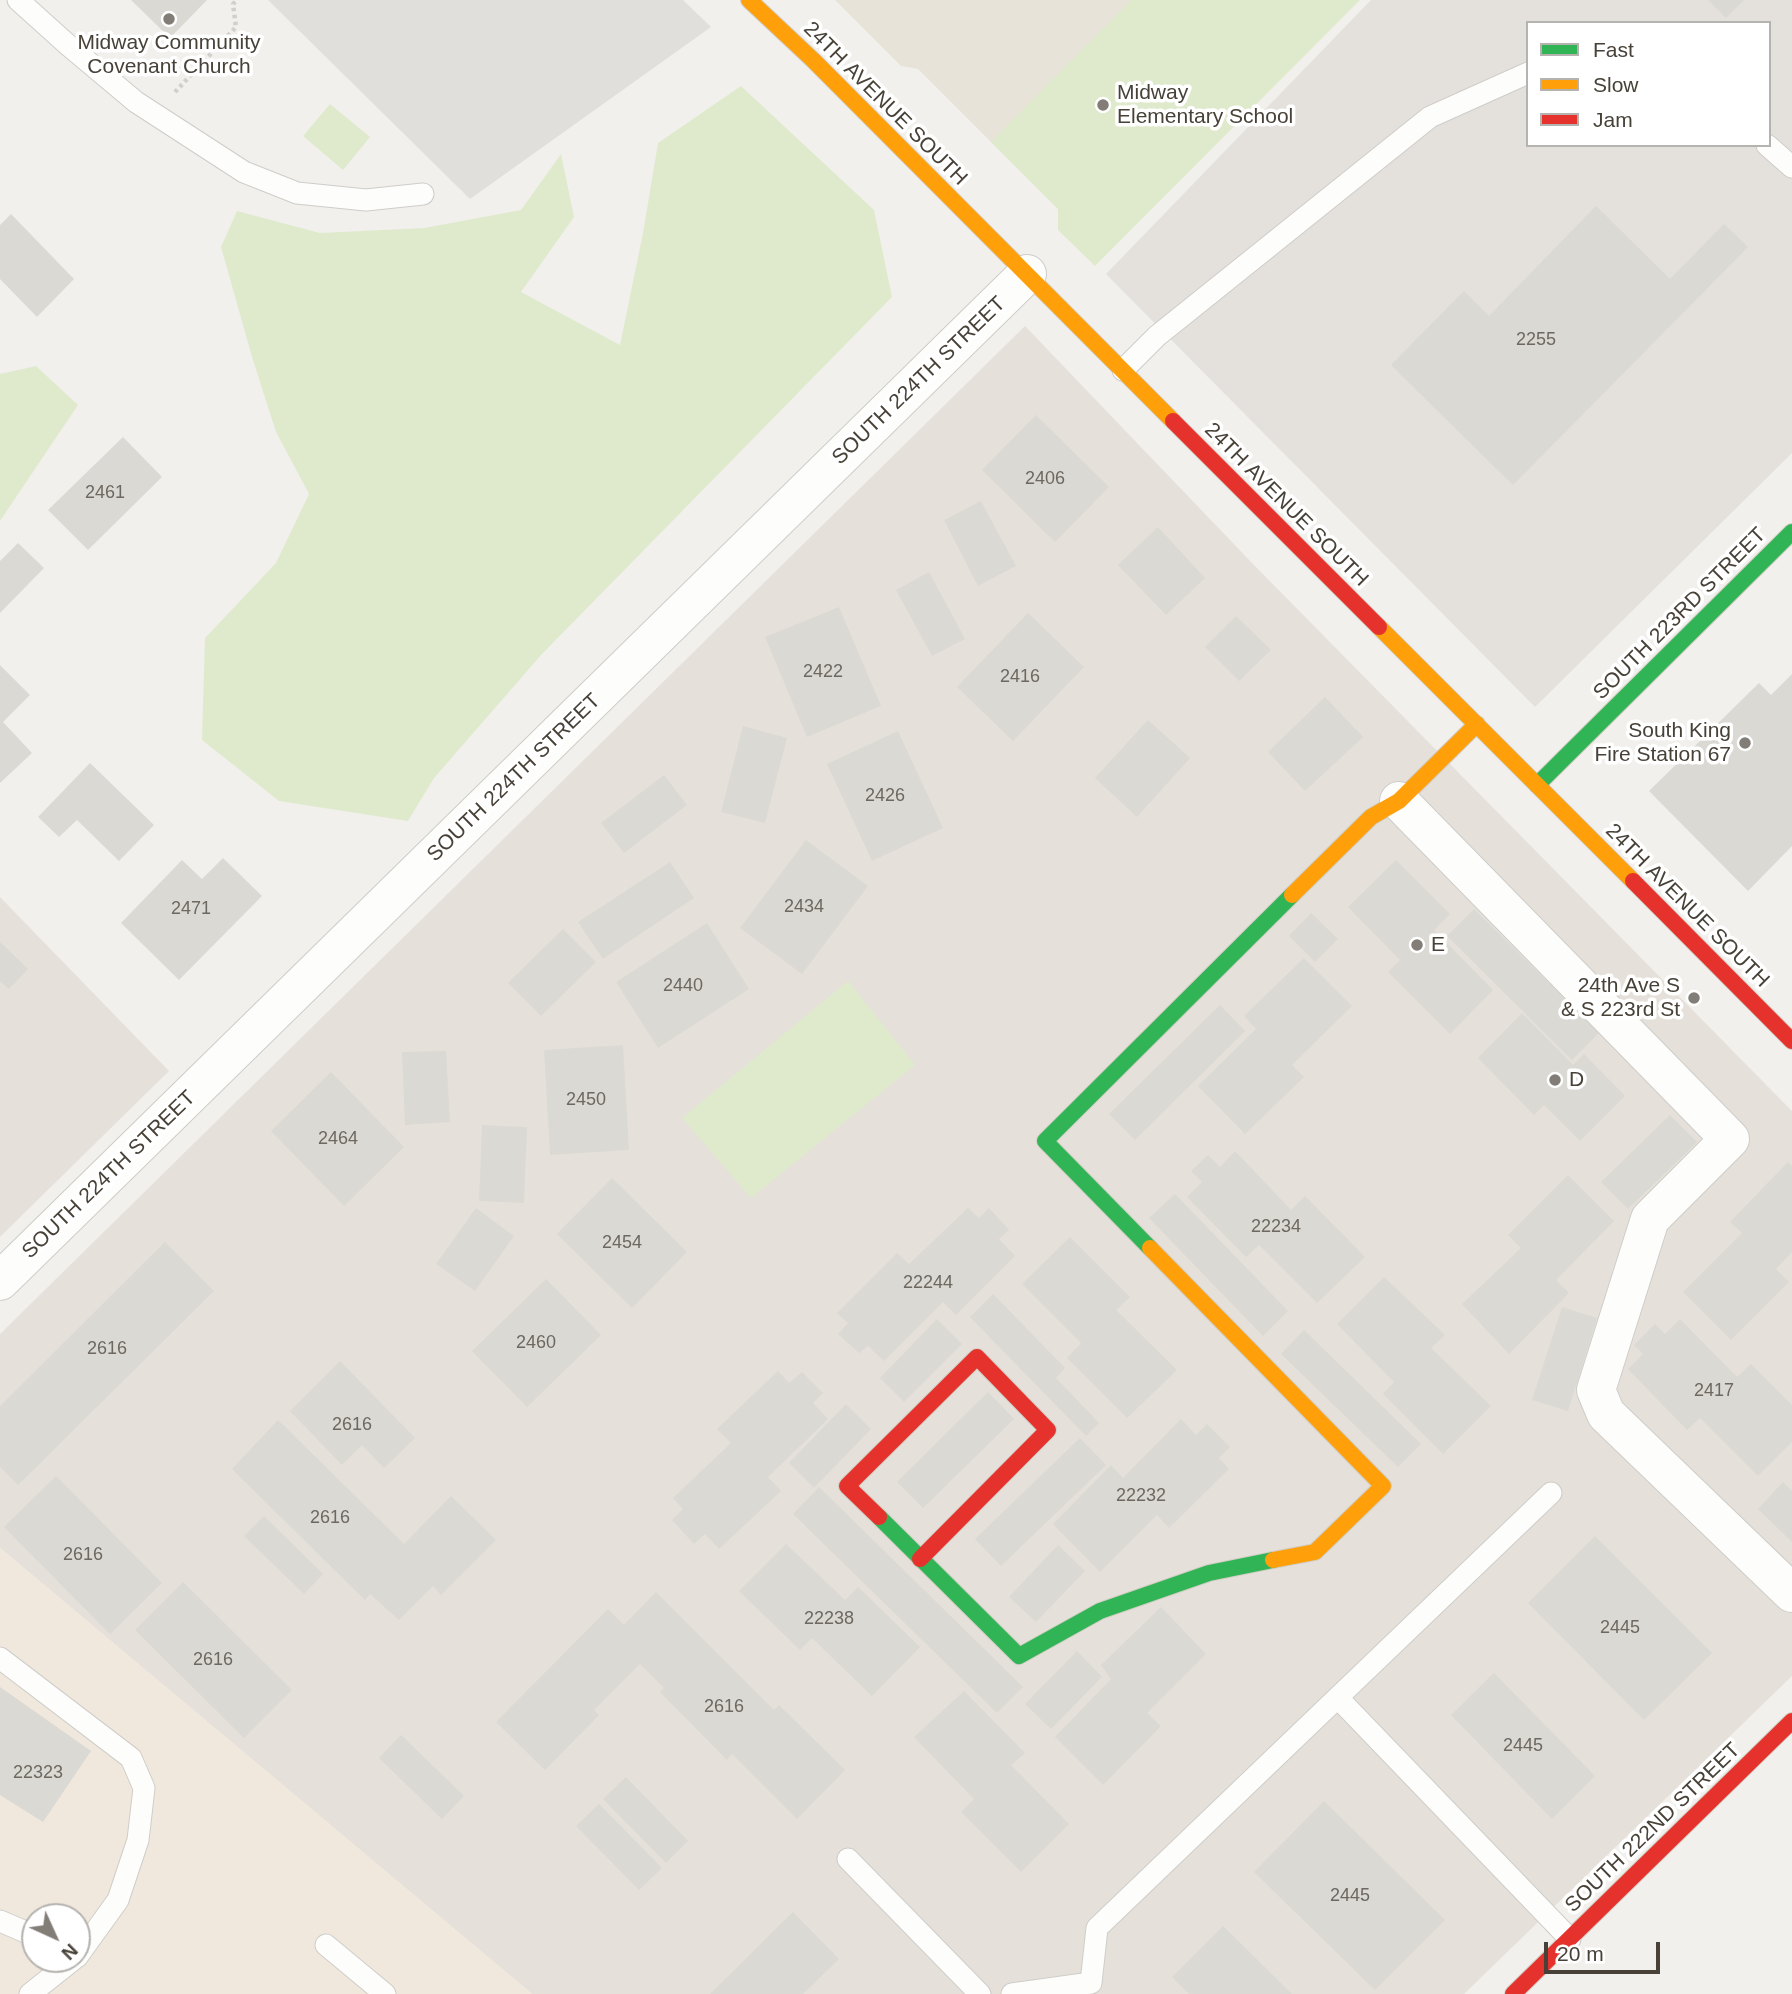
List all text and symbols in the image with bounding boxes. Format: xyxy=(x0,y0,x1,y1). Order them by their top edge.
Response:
marker: Midway Community Covenant Church xyxy=(161,11,177,27)
street label: 24TH AVENUE SOUTH xyxy=(798,17,972,191)
legend xyxy=(1526,21,1771,147)
place label: Midway Community Covenant Church xyxy=(77,30,261,80)
text: Fast xyxy=(1593,38,1634,61)
text: Slow xyxy=(1593,73,1639,96)
place label: Midway Elementary School xyxy=(1117,80,1293,130)
marker: Midway Elementary School xyxy=(1095,97,1111,113)
text: Jam xyxy=(1593,108,1633,131)
street label: SOUTH 224TH STREET xyxy=(827,292,1011,470)
house number: 2255 xyxy=(1516,329,1556,351)
street label: 24TH AVENUE SOUTH xyxy=(1199,418,1373,592)
house number: 2406 xyxy=(1025,468,1065,490)
house number: 2461 xyxy=(85,482,125,504)
street label: SOUTH 223RD STREET xyxy=(1589,523,1771,705)
house number: 2422 xyxy=(803,661,843,683)
house number: 2416 xyxy=(1000,666,1040,688)
street label: SOUTH 224TH STREET xyxy=(422,689,606,867)
place label: South King Fire Station 67 xyxy=(1594,718,1731,768)
marker: South King Fire Station 67 xyxy=(1737,735,1753,751)
house number: 2426 xyxy=(865,785,905,807)
street label: 24TH AVENUE SOUTH xyxy=(1600,819,1774,993)
house number: 2434 xyxy=(784,896,824,918)
house number: 2471 xyxy=(171,898,211,920)
place label: E xyxy=(1431,932,1445,958)
marker: E xyxy=(1409,937,1425,953)
place label: 24th Ave S & S 223rd St xyxy=(1561,973,1680,1023)
house number: 2440 xyxy=(663,975,703,997)
marker: 24th Ave S & S 223rd St xyxy=(1686,990,1702,1006)
place label: D xyxy=(1569,1067,1584,1093)
marker: D xyxy=(1547,1072,1563,1088)
street label: SOUTH 224TH STREET xyxy=(17,1086,201,1264)
house number: 2450 xyxy=(566,1089,606,1111)
house number: 2464 xyxy=(318,1128,358,1150)
house number: 22234 xyxy=(1251,1216,1301,1238)
house number: 2454 xyxy=(602,1232,642,1254)
house number: 22244 xyxy=(903,1272,953,1294)
house number: 2460 xyxy=(516,1332,556,1354)
house number: 2616 xyxy=(87,1338,127,1360)
house number: 2417 xyxy=(1694,1380,1734,1402)
house number: 2616 xyxy=(332,1414,372,1436)
house number: 22232 xyxy=(1116,1485,1166,1507)
house number: 2616 xyxy=(310,1507,350,1529)
house number: 2616 xyxy=(63,1544,103,1566)
house number: 22238 xyxy=(804,1608,854,1630)
house number: 2445 xyxy=(1600,1617,1640,1639)
house number: 2616 xyxy=(193,1649,233,1671)
house number: 2616 xyxy=(704,1696,744,1718)
house number: 2445 xyxy=(1503,1735,1543,1757)
street label: SOUTH 222ND STREET xyxy=(1560,1738,1746,1918)
house number: 22323 xyxy=(13,1762,63,1784)
house number: 2445 xyxy=(1330,1885,1370,1907)
north arrow xyxy=(21,1903,91,1973)
scale bar xyxy=(1547,1927,1662,1971)
text: N xyxy=(58,1940,82,1964)
text: 20 m xyxy=(1557,1942,1604,1965)

